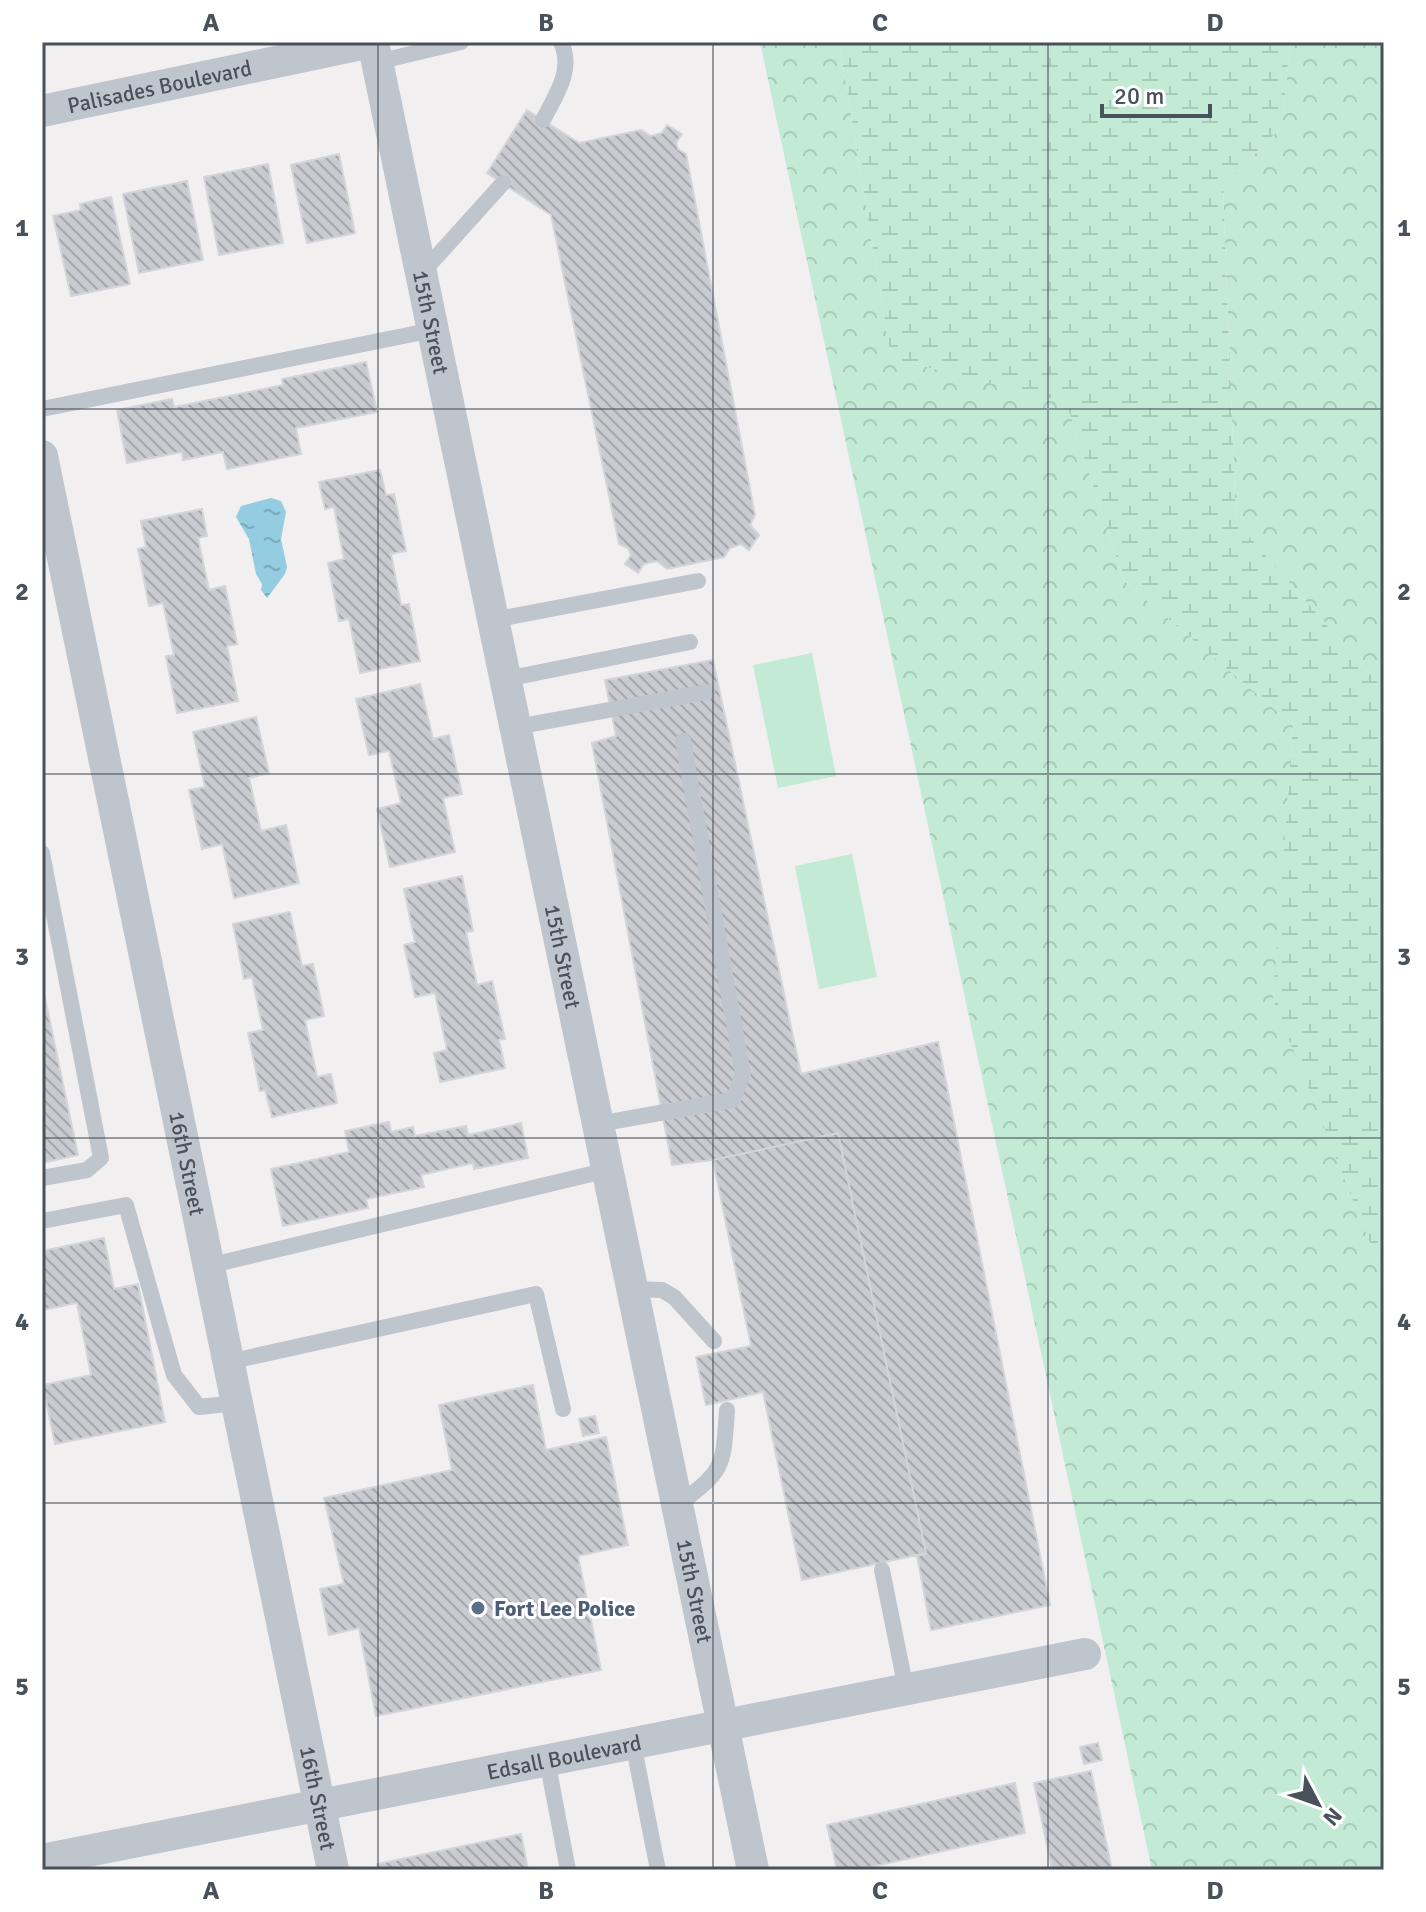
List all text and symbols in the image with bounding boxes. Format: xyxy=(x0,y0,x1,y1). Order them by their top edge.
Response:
text: A xyxy=(203,7,220,39)
text: B xyxy=(538,7,554,39)
text: C xyxy=(872,7,888,39)
text: D xyxy=(1206,7,1224,39)
street label: Palisades Boulevard xyxy=(65,54,254,119)
scale bar xyxy=(1102,68,1210,118)
text: 20 m xyxy=(1114,81,1164,111)
text: 1 xyxy=(15,212,29,244)
text: 1 xyxy=(1397,212,1411,244)
street label: 15th Street xyxy=(407,268,455,377)
text: 2 xyxy=(15,576,29,608)
text: 2 xyxy=(1397,576,1411,608)
street label: 15th Street xyxy=(539,902,587,1011)
text: 3 xyxy=(15,941,29,973)
text: 3 xyxy=(1397,941,1411,973)
street label: 16th Street xyxy=(163,1109,211,1218)
text: 4 xyxy=(15,1306,29,1338)
text: 4 xyxy=(1397,1306,1411,1338)
street label: 15th Street xyxy=(671,1537,719,1646)
place label: Fort Lee Police xyxy=(494,1595,636,1622)
marker: Fort Lee Police xyxy=(469,1599,487,1617)
text: 5 xyxy=(15,1671,29,1703)
text: 5 xyxy=(1397,1671,1411,1703)
street label: Edsall Boulevard xyxy=(485,1729,644,1786)
street label: 16th Street xyxy=(294,1744,342,1853)
north arrow xyxy=(1278,1764,1358,1844)
text: N xyxy=(1318,1802,1348,1831)
text: A xyxy=(203,1875,220,1907)
text: B xyxy=(538,1875,554,1907)
text: C xyxy=(872,1875,888,1907)
text: D xyxy=(1206,1875,1224,1907)

